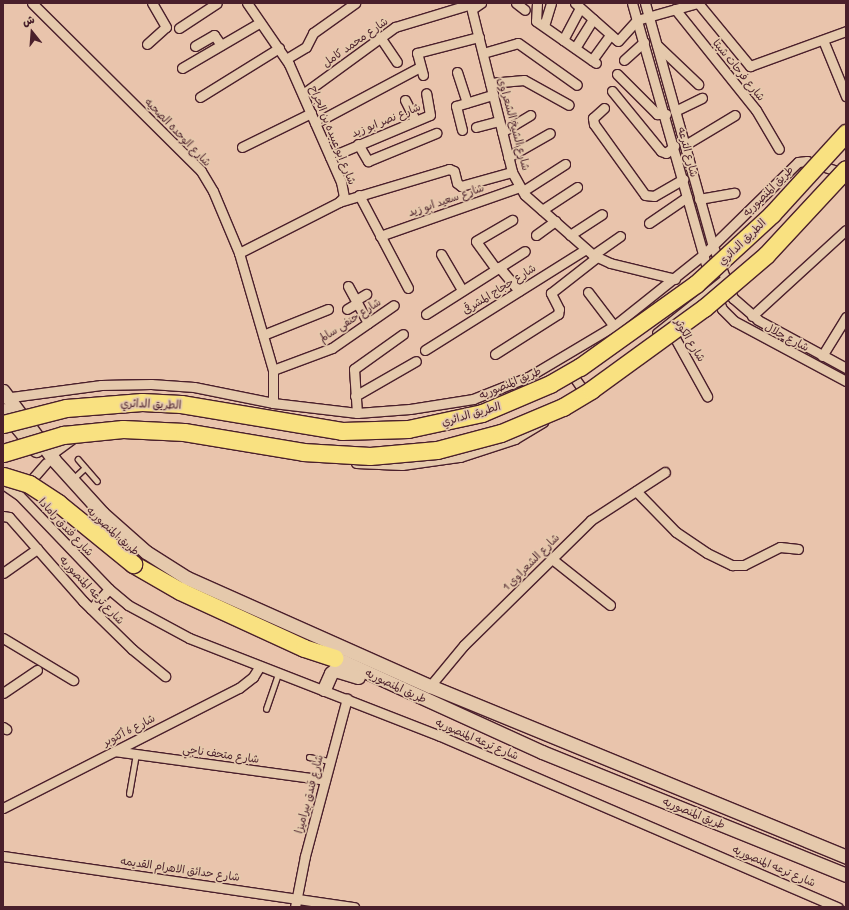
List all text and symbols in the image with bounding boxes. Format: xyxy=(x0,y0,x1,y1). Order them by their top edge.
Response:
north arrow xyxy=(12,12,52,52)
text: ش xyxy=(21,12,36,29)
street label: شارع محمد كامل xyxy=(319,14,391,70)
street label: شارع فرحات شيتا xyxy=(710,36,768,104)
street label: شارع الشيخ الشعراوى xyxy=(495,76,533,172)
street label: شارع ابو عبيده بن الجراح xyxy=(307,84,359,186)
street label: شارع الوحده الصحيه xyxy=(142,95,214,169)
street label: شارع نصر ابو زيد xyxy=(349,100,423,140)
street label: شارع الترعه xyxy=(675,126,701,178)
street label: طريق المنصوريه xyxy=(740,163,796,219)
street label: شارع سعيد ابو زيد xyxy=(406,181,486,219)
street label: الطريق الدائري xyxy=(715,216,769,268)
street label: شارع حجاج المشرقى xyxy=(460,261,538,317)
street label: شارع حنفى سالم xyxy=(317,295,383,345)
street label: شارع الكوثر xyxy=(672,316,708,364)
street label: شارع جلال xyxy=(763,320,811,354)
street label: طريق المنصوريه xyxy=(477,364,543,402)
street label: الطريق الدائري xyxy=(120,396,182,412)
street label: الطريق الدائري xyxy=(440,399,502,429)
street label: شارع فندق رامادا xyxy=(36,495,96,559)
street label: طريق المنصوريه xyxy=(84,504,142,558)
street label: شارع الشعراوى 1 xyxy=(500,531,562,593)
street label: شارع ترعه المنصوريه xyxy=(57,553,127,627)
street label: طريق المنصوريه xyxy=(363,666,429,706)
street label: شارع 6 أكتوبر xyxy=(101,711,157,749)
street label: شارع ترعه المنصوريه xyxy=(433,716,521,762)
street label: شارع متحف ناجي xyxy=(182,742,260,766)
street label: شارع فندق بيراميزا xyxy=(292,753,326,835)
street label: طريق المنصوريه xyxy=(661,794,727,832)
street label: شارع ترعه المنصوريه xyxy=(730,843,818,889)
street label: شارع حدائق الاهرام القديمه xyxy=(119,854,241,884)

